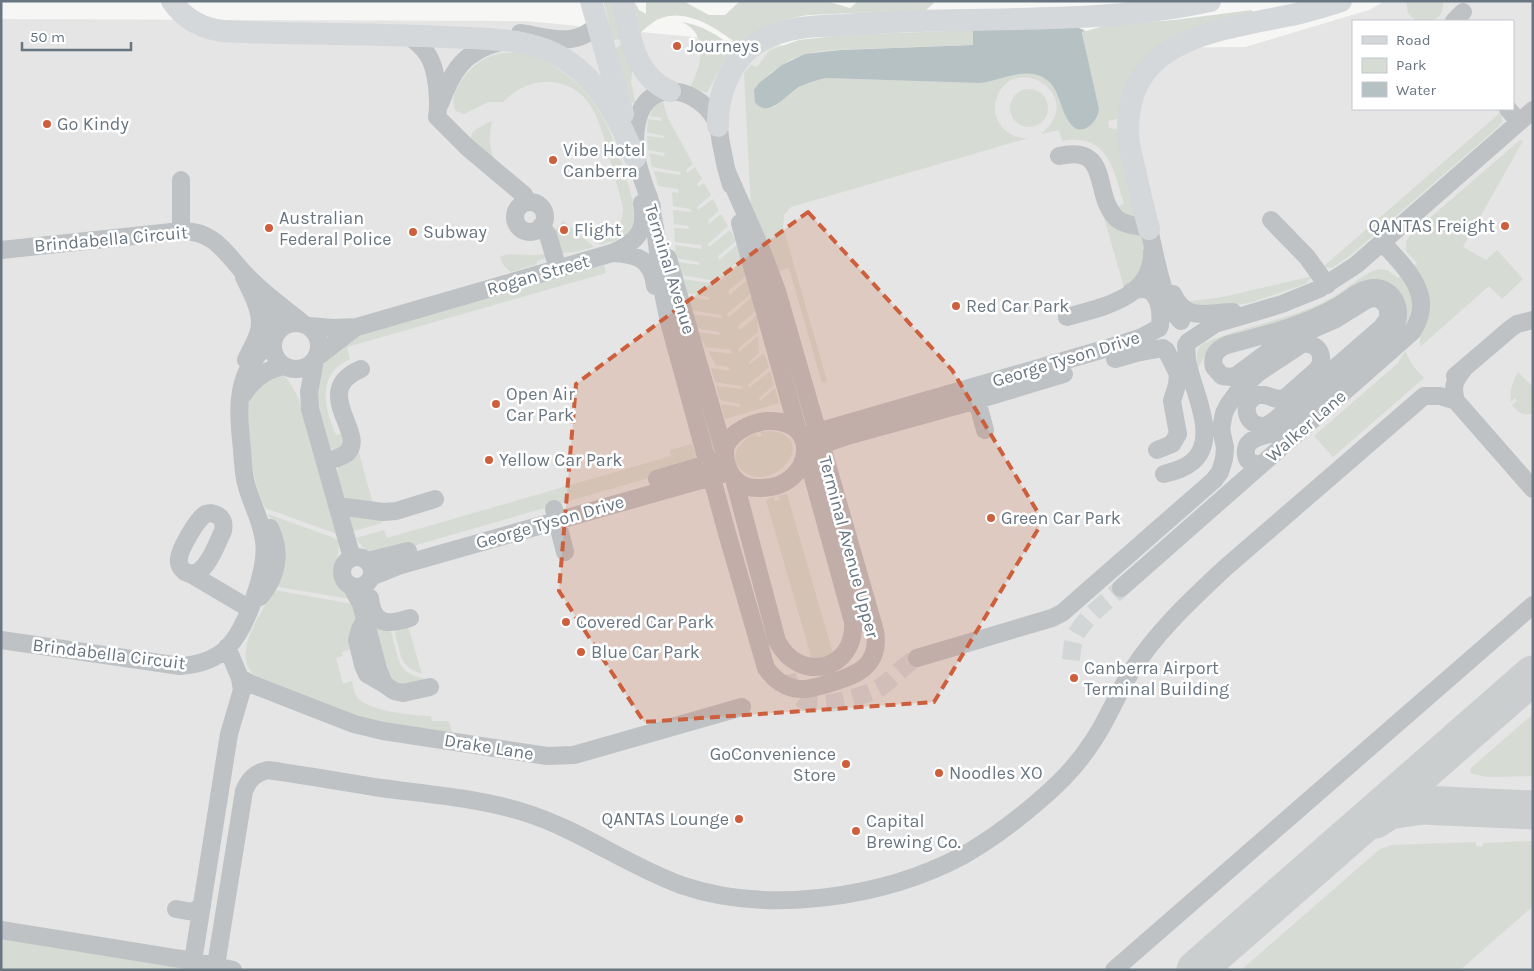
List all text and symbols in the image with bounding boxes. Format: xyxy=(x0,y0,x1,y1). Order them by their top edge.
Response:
scale bar xyxy=(22,20,131,52)
legend xyxy=(1352,20,1514,110)
text: 50 m xyxy=(30,28,65,46)
text: Road xyxy=(1396,31,1431,49)
place label: Journeys xyxy=(687,35,759,57)
marker: Journeys xyxy=(671,40,683,52)
text: Park xyxy=(1396,56,1426,74)
text: Water xyxy=(1396,81,1437,99)
place label: Go Kindy xyxy=(57,113,130,135)
marker: Go Kindy xyxy=(41,118,53,130)
place label: Vibe Hotel Canberra xyxy=(563,139,646,182)
marker: Vibe Hotel Canberra xyxy=(547,154,559,166)
street label: Terminal Avenue xyxy=(640,201,700,337)
place label: Australian Federal Police xyxy=(279,207,392,250)
place label: QANTAS Freight xyxy=(1369,215,1495,237)
place label: Flight xyxy=(574,219,622,241)
marker: QANTAS Freight xyxy=(1499,220,1511,232)
street label: Brindabella Circuit xyxy=(33,221,189,257)
place label: Subway xyxy=(423,221,487,243)
marker: Australian Federal Police xyxy=(263,222,275,234)
marker: Flight xyxy=(558,224,570,236)
marker: Subway xyxy=(407,226,419,238)
street label: Rogan Street xyxy=(484,250,592,300)
place label: Red Car Park xyxy=(966,295,1069,317)
marker: Red Car Park xyxy=(950,300,962,312)
street label: George Tyson Drive xyxy=(990,326,1142,392)
place label: Open Air Car Park xyxy=(506,383,575,426)
street label: Walker Lane xyxy=(1261,385,1351,467)
marker: Open Air Car Park xyxy=(490,398,502,410)
place label: Yellow Car Park xyxy=(499,449,622,471)
street label: Terminal Avenue Upper xyxy=(814,453,884,641)
marker: Yellow Car Park xyxy=(483,454,495,466)
street label: George Tyson Drive xyxy=(473,490,627,554)
place label: Green Car Park xyxy=(1001,507,1121,529)
marker: Green Car Park xyxy=(985,512,997,524)
place label: Covered Car Park xyxy=(576,611,714,633)
marker: Covered Car Park xyxy=(560,616,572,628)
street label: Brindabella Circuit xyxy=(31,634,187,674)
place label: Blue Car Park xyxy=(591,641,700,663)
marker: Blue Car Park xyxy=(575,646,587,658)
place label: Canberra Airport Terminal Building xyxy=(1084,657,1229,700)
marker: Canberra Airport Terminal Building xyxy=(1068,672,1080,684)
street label: Drake Lane xyxy=(443,729,535,765)
place label: GoConvenience Store xyxy=(710,743,836,786)
marker: GoConvenience Store xyxy=(840,758,852,770)
place label: Noodles XO xyxy=(949,762,1043,784)
marker: Noodles XO xyxy=(933,767,945,779)
place label: QANTAS Lounge xyxy=(601,808,729,830)
place label: Capital Brewing Co. xyxy=(866,810,961,853)
marker: QANTAS Lounge xyxy=(733,813,745,825)
marker: Capital Brewing Co. xyxy=(850,825,862,837)

